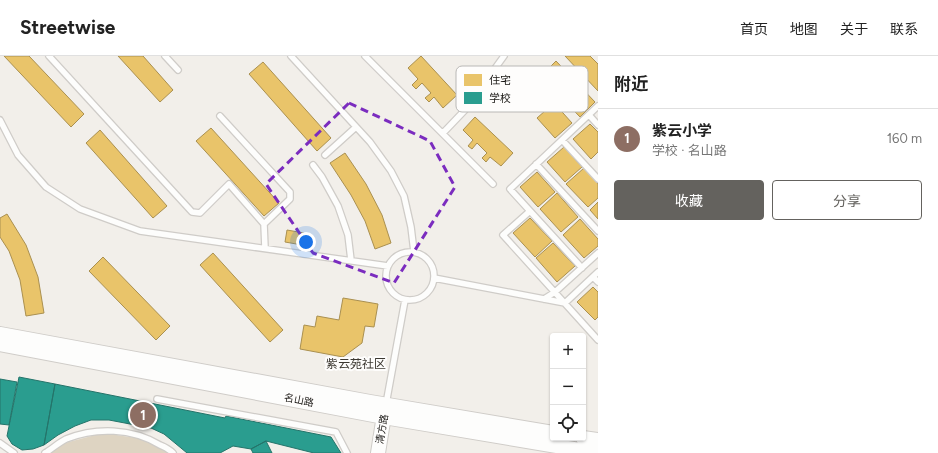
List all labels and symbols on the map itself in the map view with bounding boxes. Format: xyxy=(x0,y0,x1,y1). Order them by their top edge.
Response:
legend xyxy=(456,66,588,112)
text: 住宅 xyxy=(489,74,511,87)
text: 学校 xyxy=(489,92,511,105)
your location xyxy=(296,232,316,252)
district label: 紫云苑社区 xyxy=(326,357,386,371)
street label: 名山路 xyxy=(283,391,315,409)
pin: 1 xyxy=(130,400,156,430)
street label: 清方路 xyxy=(373,413,391,445)

